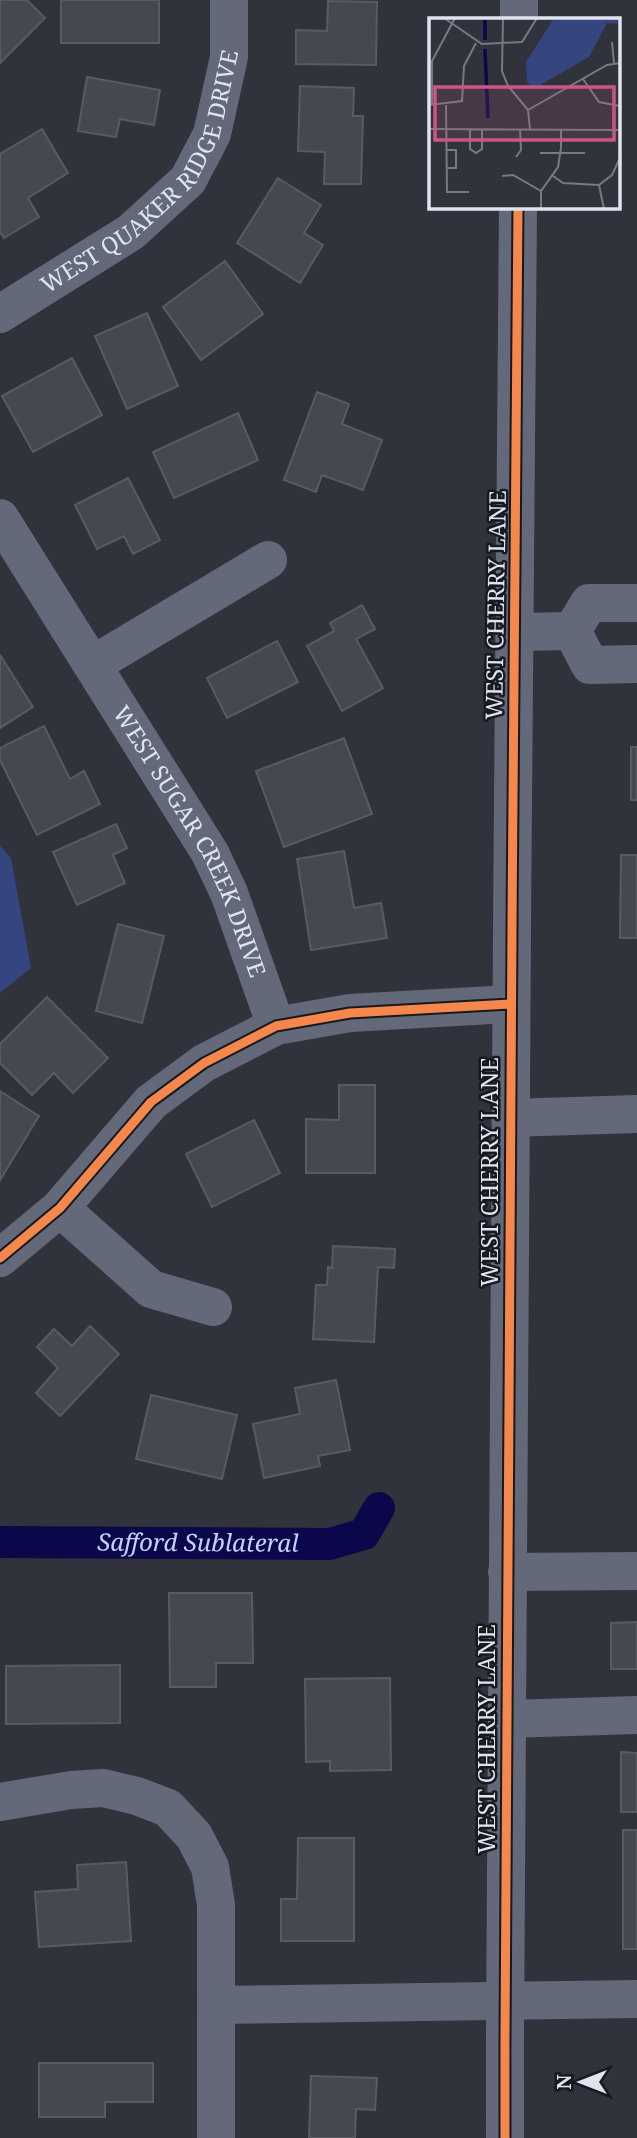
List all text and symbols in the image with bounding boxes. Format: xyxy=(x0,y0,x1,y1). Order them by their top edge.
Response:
inset map xyxy=(429,18,620,208)
street label: WEST QUAKER RIDGE DRIVE xyxy=(34,47,245,300)
street label: WEST CHERRY LANE xyxy=(477,490,513,720)
street label: WEST SUGAR CREEK DRIVE xyxy=(106,699,274,981)
street label: WEST CHERRY LANE xyxy=(473,1057,505,1287)
water label: Safford Sublateral xyxy=(97,1525,299,1559)
street label: WEST CHERRY LANE xyxy=(470,1624,502,1854)
north arrow xyxy=(546,2047,616,2117)
text: N xyxy=(551,2074,577,2089)

